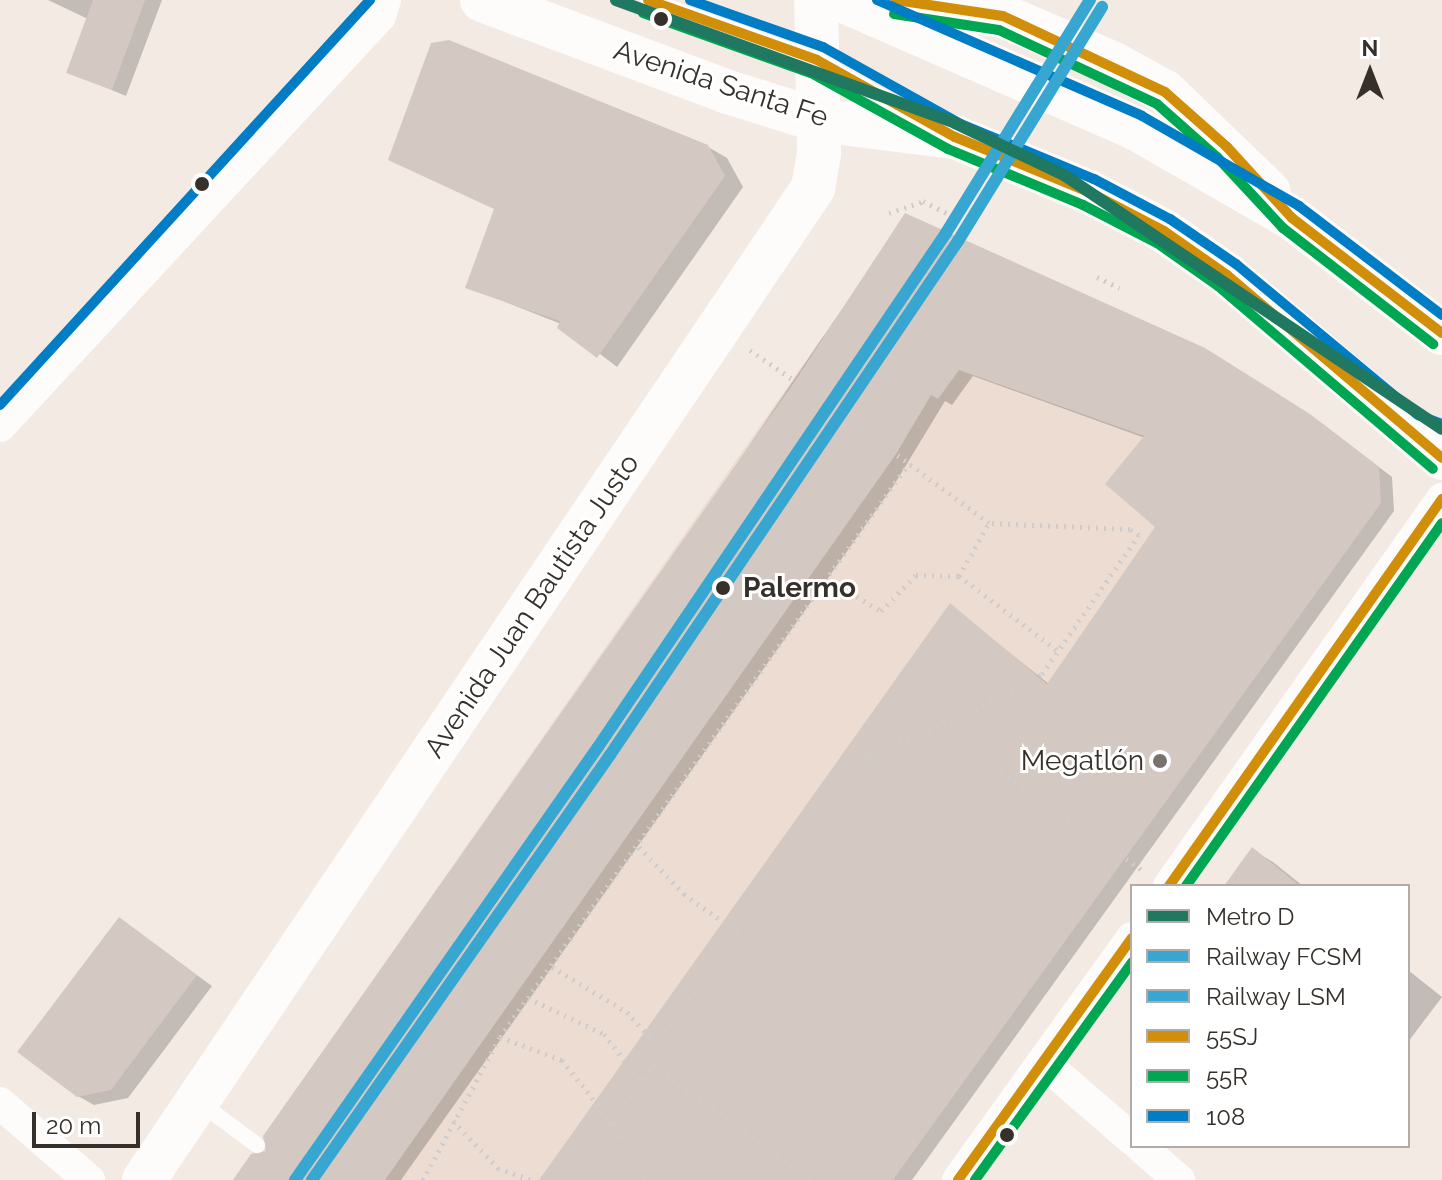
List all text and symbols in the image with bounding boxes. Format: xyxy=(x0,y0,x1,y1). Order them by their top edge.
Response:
unlabelled marker xyxy=(653,11,669,27)
north arrow xyxy=(1330,32,1410,112)
street label: Avenida Santa Fe xyxy=(610,34,832,134)
text: N xyxy=(1362,35,1378,61)
unlabelled marker xyxy=(194,176,210,192)
street label: Avenida Juan Bautista Justo xyxy=(417,447,647,765)
place label: Palermo xyxy=(743,571,856,605)
marker: Palermo xyxy=(710,575,736,601)
place label: Megatlón xyxy=(1021,744,1144,778)
marker: Megatlón xyxy=(1151,752,1169,770)
legend xyxy=(1130,884,1410,1148)
text: Metro D xyxy=(1206,902,1294,931)
text: Railway FCSM xyxy=(1206,942,1362,971)
text: Railway LSM xyxy=(1206,982,1346,1011)
text: 55SJ xyxy=(1206,1022,1258,1051)
text: 55R xyxy=(1206,1062,1248,1091)
scale bar xyxy=(36,1096,144,1146)
text: 108 xyxy=(1206,1102,1245,1131)
text: 20 m xyxy=(46,1111,101,1140)
unlabelled marker xyxy=(999,1127,1015,1143)

